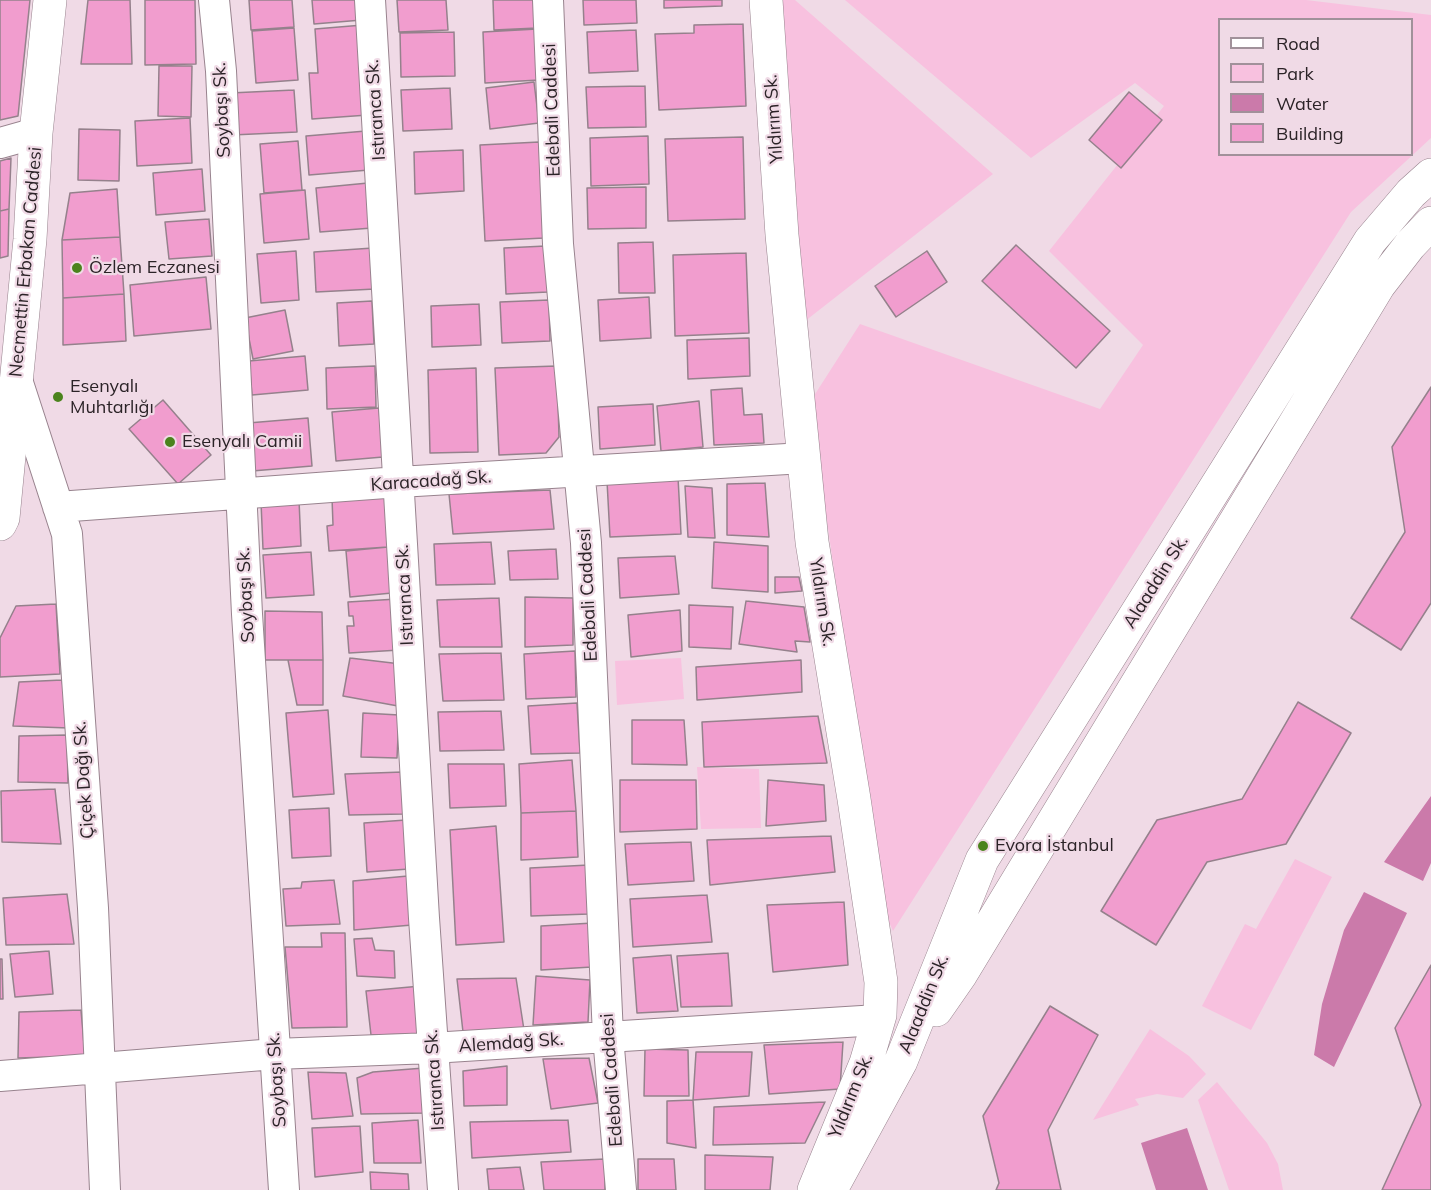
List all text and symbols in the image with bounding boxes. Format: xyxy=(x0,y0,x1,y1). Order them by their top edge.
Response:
legend xyxy=(1218,18,1413,156)
text: Road xyxy=(1276,32,1320,55)
street label: Edebali Caddesi xyxy=(539,43,565,177)
street label: Istıranca Sk. xyxy=(362,59,390,161)
street label: Soybaşı Sk. xyxy=(209,62,235,158)
text: Park xyxy=(1276,62,1314,85)
street label: Yıldırım Sk. xyxy=(760,74,788,164)
text: Water xyxy=(1276,92,1328,115)
text: Building xyxy=(1276,122,1344,145)
street label: Necmettin Erbakan Caddesi xyxy=(5,146,47,378)
place label: Özlem Eczanesi xyxy=(89,257,220,279)
marker: Özlem Eczanesi xyxy=(70,261,84,275)
place label: Esenyalı Muhtarlığı xyxy=(70,376,154,418)
marker: Esenyalı Muhtarlığı xyxy=(51,390,65,404)
place label: Esenyalı Camii xyxy=(182,431,302,453)
marker: Esenyalı Camii xyxy=(163,435,177,449)
street label: Karacadağ Sk. xyxy=(370,466,492,496)
street label: Edebali Caddesi xyxy=(574,528,602,662)
street label: Alaaddin Sk. xyxy=(1119,532,1193,632)
street label: Istıranca Sk. xyxy=(392,544,418,646)
street label: Soybaşı Sk. xyxy=(233,547,259,643)
street label: Yıldırım Sk. xyxy=(804,556,840,648)
street label: Çiçek Dağı Sk. xyxy=(69,720,99,840)
place label: Evora İstanbul xyxy=(995,835,1114,857)
marker: Evora İstanbul xyxy=(976,839,990,853)
street label: Alaaddin Sk. xyxy=(894,951,954,1057)
street label: Edebali Caddesi xyxy=(597,1013,627,1147)
street label: Istıranca Sk. xyxy=(421,1029,449,1131)
street label: Alemdağ Sk. xyxy=(458,1029,564,1057)
street label: Soybaşı Sk. xyxy=(263,1032,291,1128)
street label: Yıldırım Sk. xyxy=(824,1051,878,1141)

